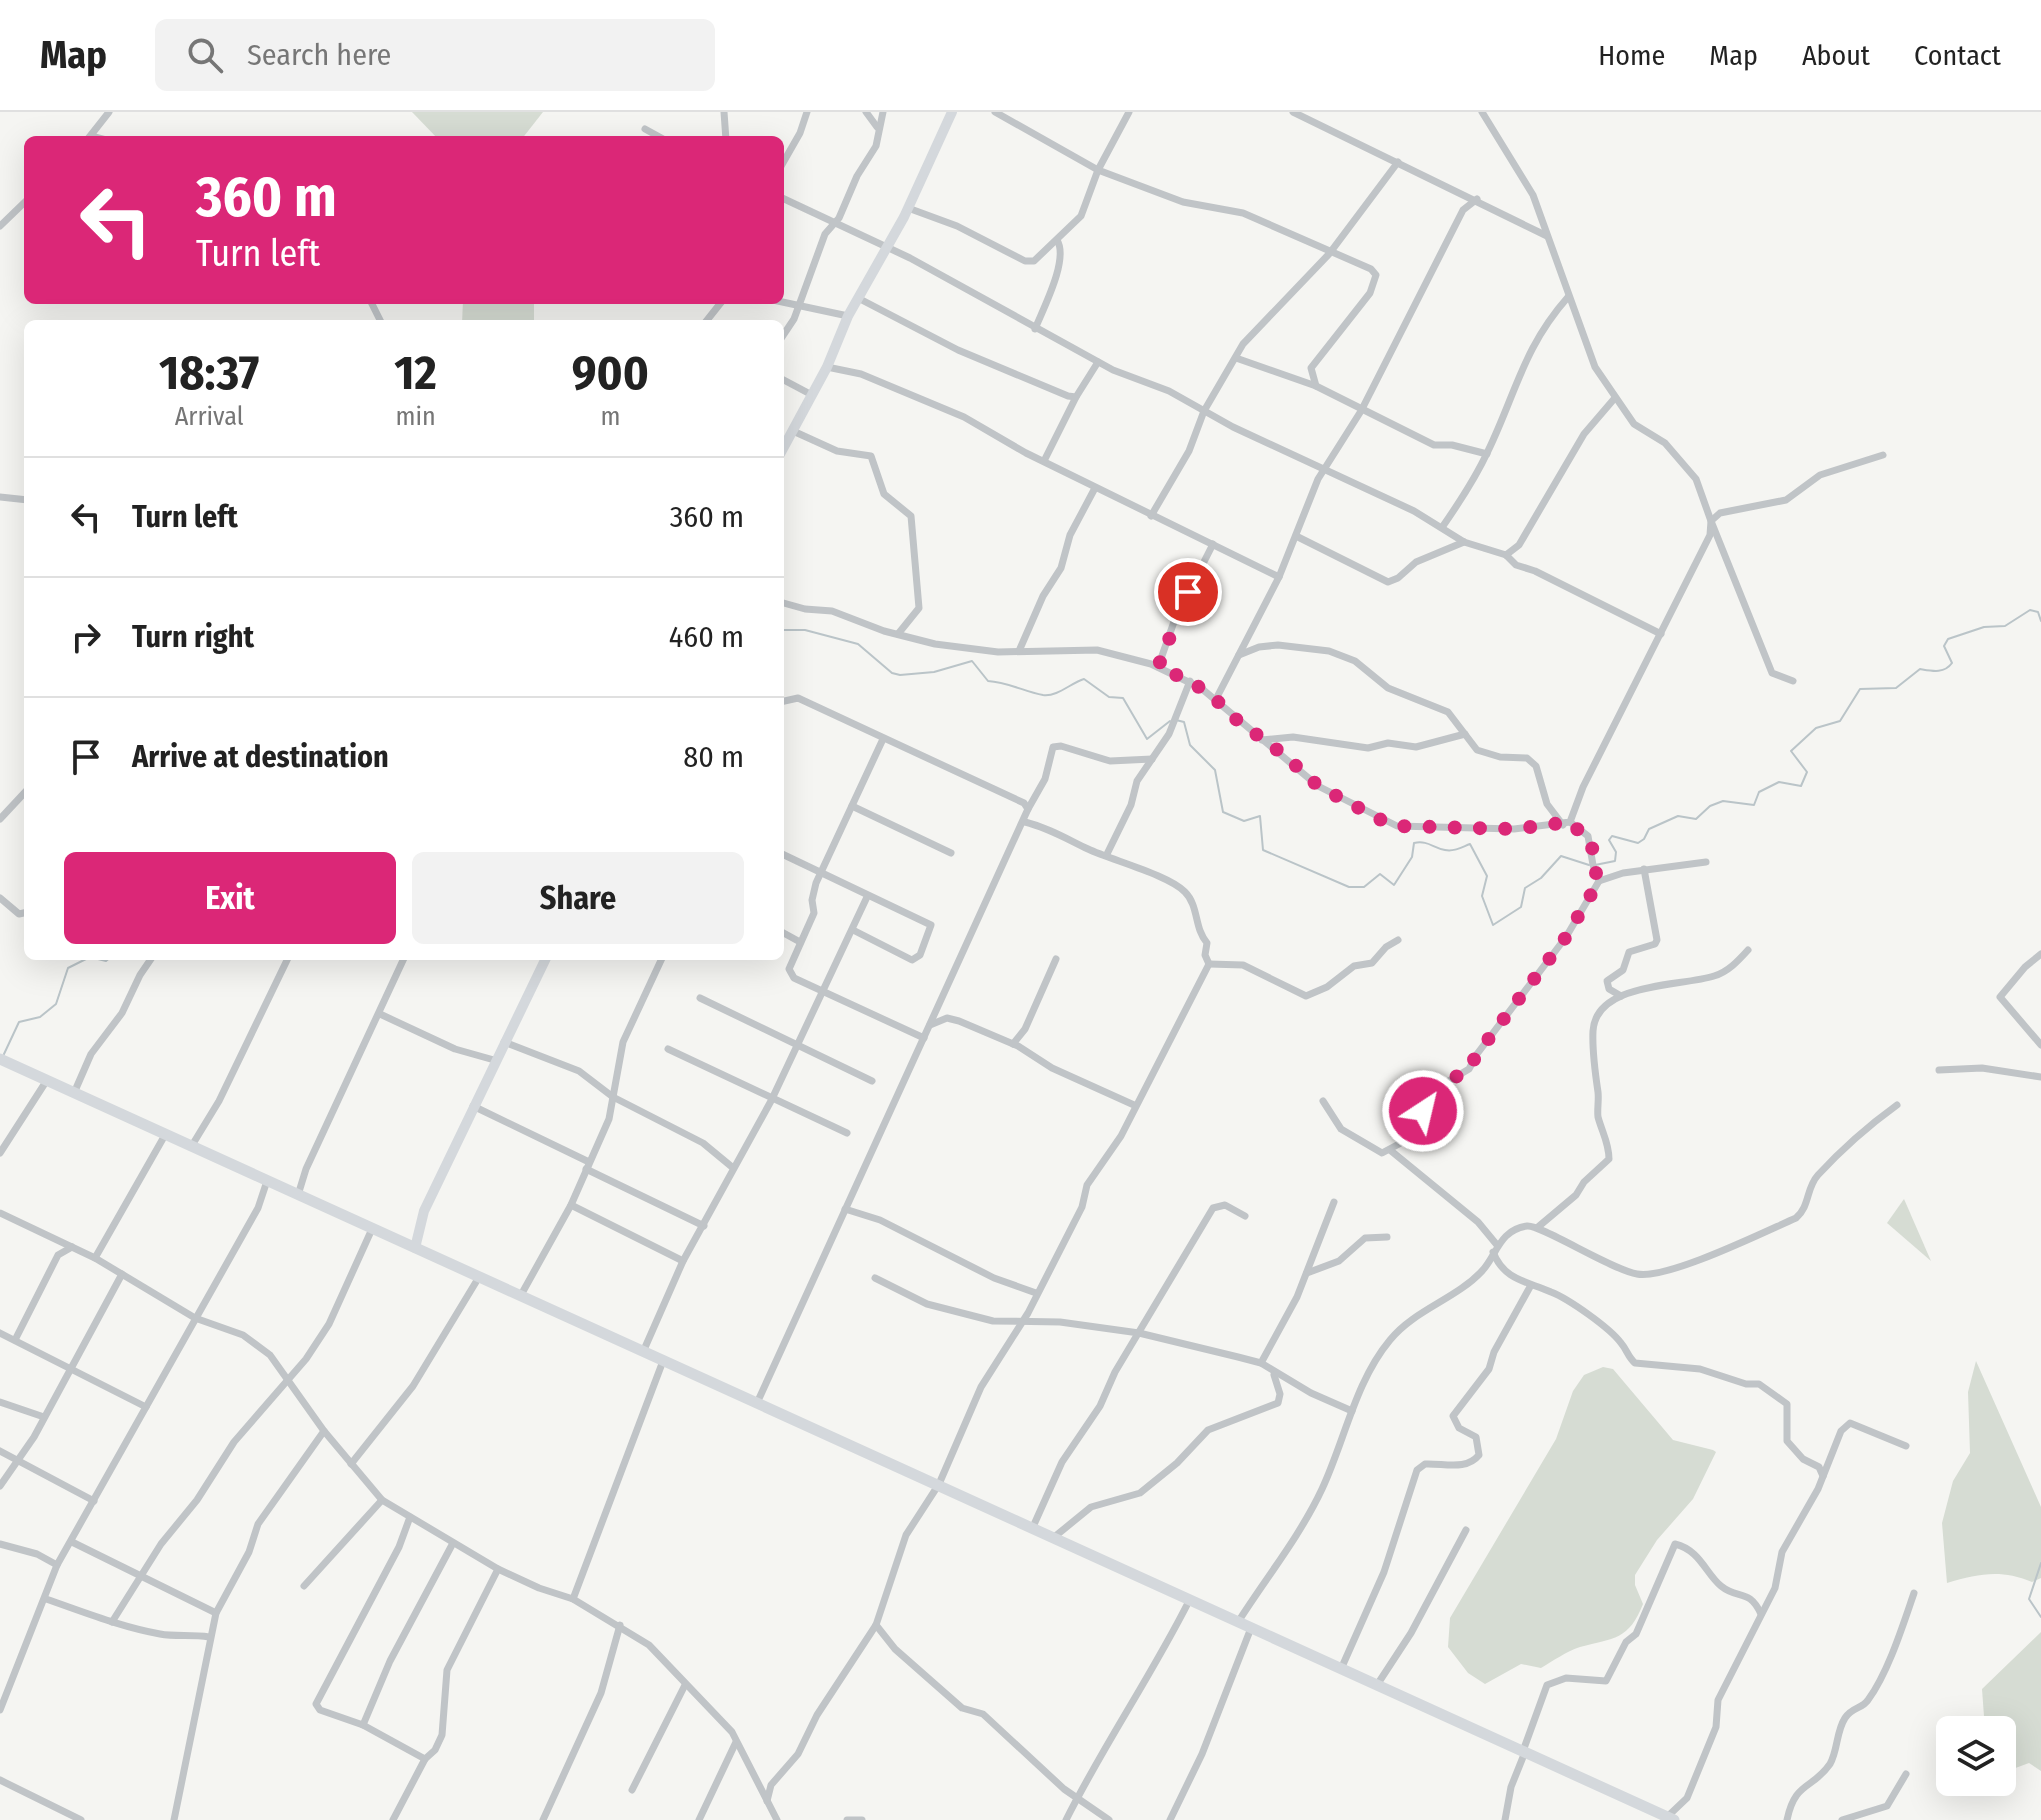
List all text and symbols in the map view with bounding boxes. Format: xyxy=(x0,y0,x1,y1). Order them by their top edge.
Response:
search box xyxy=(155,19,715,91)
text: Map xyxy=(40,32,107,78)
icon: search xyxy=(183,33,227,77)
text: Search here xyxy=(247,37,391,73)
text: Home xyxy=(1598,39,1665,72)
text: Map xyxy=(1709,39,1758,72)
text: About xyxy=(1802,39,1870,72)
text: Contact xyxy=(1914,39,2001,72)
text: 360 m xyxy=(196,164,337,231)
icon: left xyxy=(64,168,168,272)
text: Turn left xyxy=(196,232,320,276)
text: 18:37 xyxy=(159,344,259,402)
text: 12 xyxy=(394,344,437,402)
text: 900 xyxy=(572,344,649,402)
text: Arrival xyxy=(175,401,244,432)
text: min xyxy=(395,401,436,432)
text: m xyxy=(600,401,620,432)
icon: left xyxy=(64,495,108,539)
text: Turn left xyxy=(132,499,238,535)
text: 360 m xyxy=(670,499,744,535)
pin xyxy=(1154,558,1222,626)
icon: arrive xyxy=(1166,570,1210,614)
icon: right xyxy=(64,615,108,659)
text: Turn right xyxy=(132,619,254,655)
text: 460 m xyxy=(669,619,744,655)
icon: arrive xyxy=(64,735,108,779)
text: Arrive at destination xyxy=(132,739,389,775)
text: 80 m xyxy=(683,739,744,775)
button: Exit xyxy=(64,852,396,944)
button: Share xyxy=(412,852,744,944)
position arrow xyxy=(1381,1069,1465,1153)
map controls xyxy=(1936,1716,2016,1796)
button: layers xyxy=(1936,1716,2016,1796)

